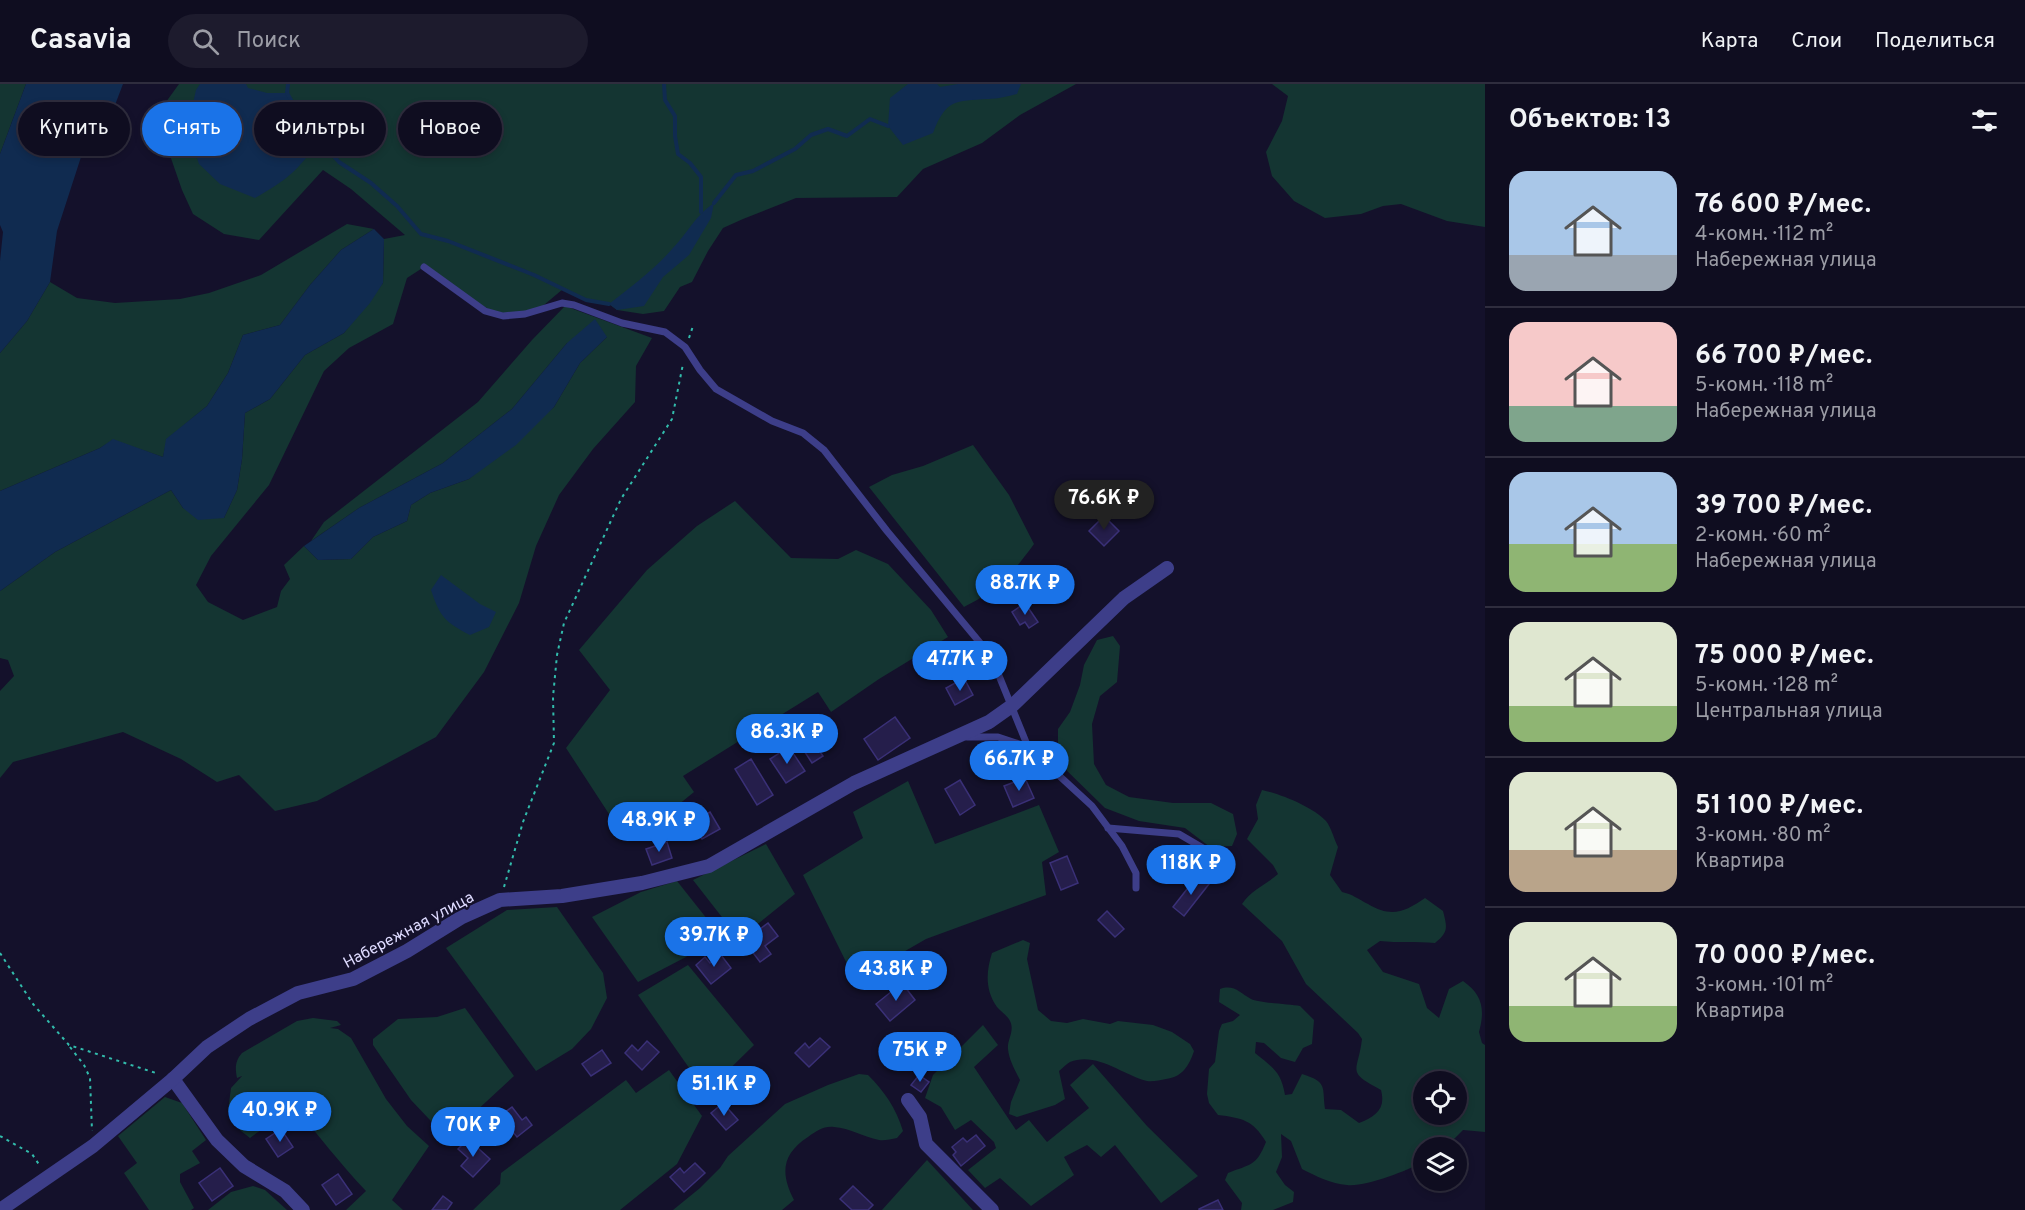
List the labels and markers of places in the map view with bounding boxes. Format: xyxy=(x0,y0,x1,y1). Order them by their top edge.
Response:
pin: 76.6K ₽ xyxy=(1049,480,1159,531)
pin: 88.7K ₽ xyxy=(970,565,1080,616)
pin: 47.7K ₽ xyxy=(905,641,1015,692)
pin: 86.3K ₽ xyxy=(732,714,842,765)
pin: 66.7K ₽ xyxy=(964,741,1074,792)
pin: 48.9K ₽ xyxy=(604,802,714,853)
pin: 118K ₽ xyxy=(1142,845,1240,896)
pin: 39.7K ₽ xyxy=(659,917,769,968)
pin: 43.8K ₽ xyxy=(841,951,951,1002)
pin: 75K ₽ xyxy=(878,1032,962,1083)
pin: 51.1K ₽ xyxy=(669,1066,779,1117)
pin: 40.9K ₽ xyxy=(225,1092,335,1143)
pin: 70K ₽ xyxy=(431,1107,515,1158)

